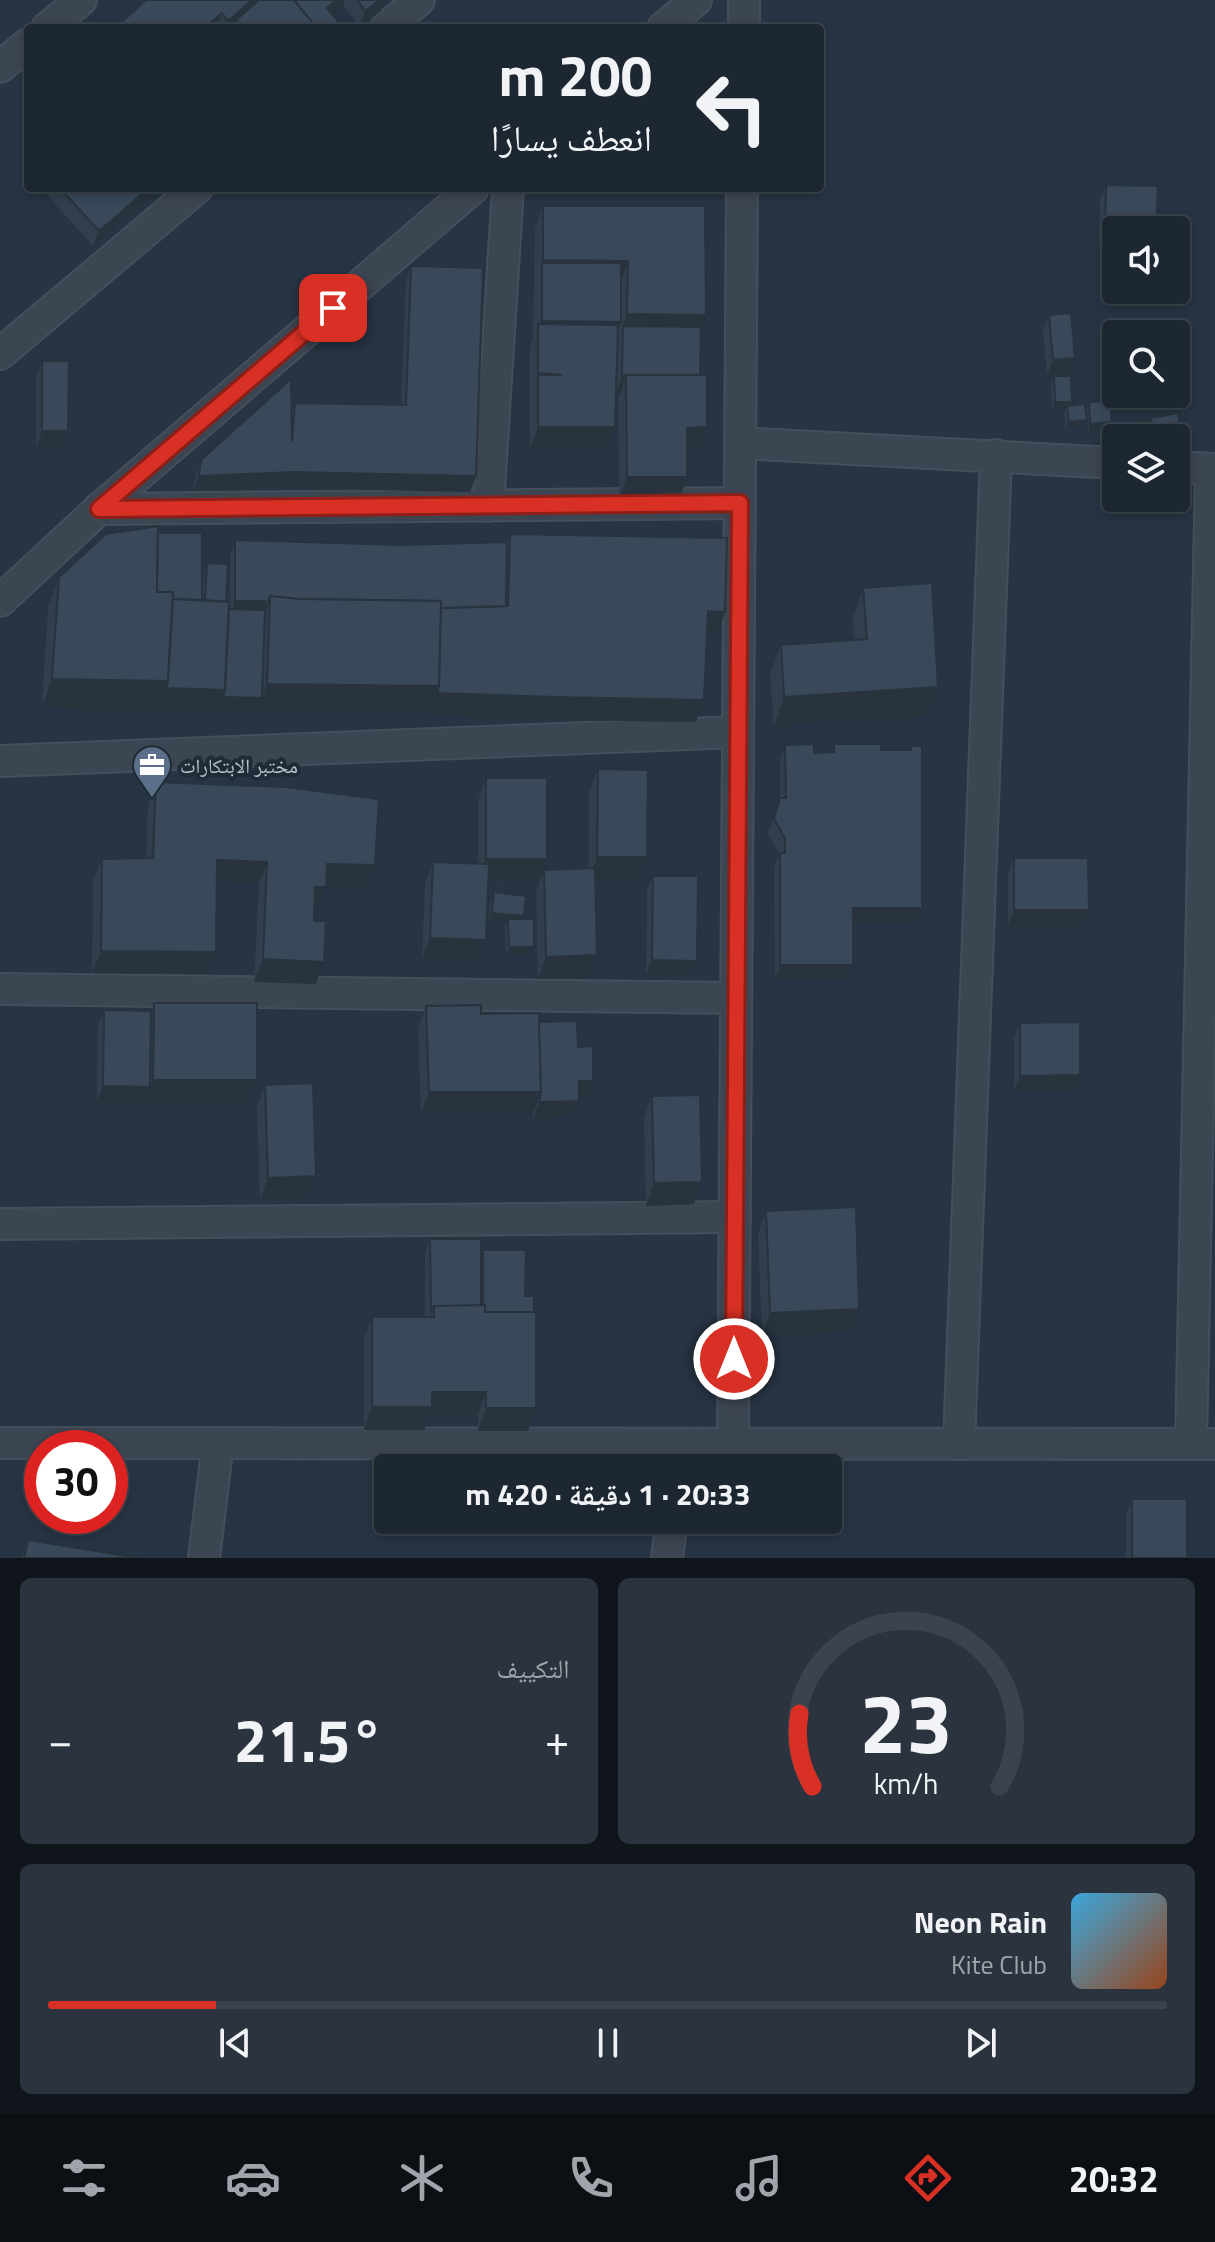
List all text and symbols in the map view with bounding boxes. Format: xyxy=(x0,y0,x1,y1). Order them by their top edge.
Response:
text: 200 m xyxy=(499,33,652,118)
icon: left xyxy=(680,56,784,160)
text: انعطف يسارًا xyxy=(491,110,652,165)
map controls xyxy=(1102,216,1190,512)
button: sound xyxy=(1102,216,1190,304)
pin xyxy=(299,274,367,342)
icon: arrive xyxy=(311,286,355,330)
button: search xyxy=(1102,320,1190,408)
button: layers xyxy=(1102,424,1190,512)
office icon: مختبر الابتكارات xyxy=(131,744,173,799)
place label: مختبر الابتكارات xyxy=(180,750,298,781)
position arrow xyxy=(692,1317,776,1401)
speed limit sign: 30 xyxy=(24,1430,128,1534)
text: 20:33 · 1 دقيقة · 420 m xyxy=(465,1471,751,1517)
text: التكييف xyxy=(497,1649,570,1688)
text: 23 xyxy=(860,1659,953,1785)
text: 21.5° xyxy=(234,1694,384,1785)
text: − xyxy=(48,1706,73,1773)
text: + xyxy=(545,1706,569,1773)
text: km/h xyxy=(874,1762,939,1805)
text: Neon Rain xyxy=(914,1899,1047,1945)
text: Kite Club xyxy=(951,1945,1047,1984)
icon: previous xyxy=(213,2021,257,2065)
icon: pause xyxy=(586,2021,630,2065)
icon: next xyxy=(959,2021,1003,2065)
icon: filters xyxy=(56,2150,112,2206)
icon: car xyxy=(225,2150,281,2206)
icon: climate xyxy=(394,2150,450,2206)
icon: phone xyxy=(563,2150,619,2206)
icon: music xyxy=(731,2150,787,2206)
icon: directions xyxy=(900,2150,956,2206)
text: 20:32 xyxy=(1069,2151,1159,2206)

